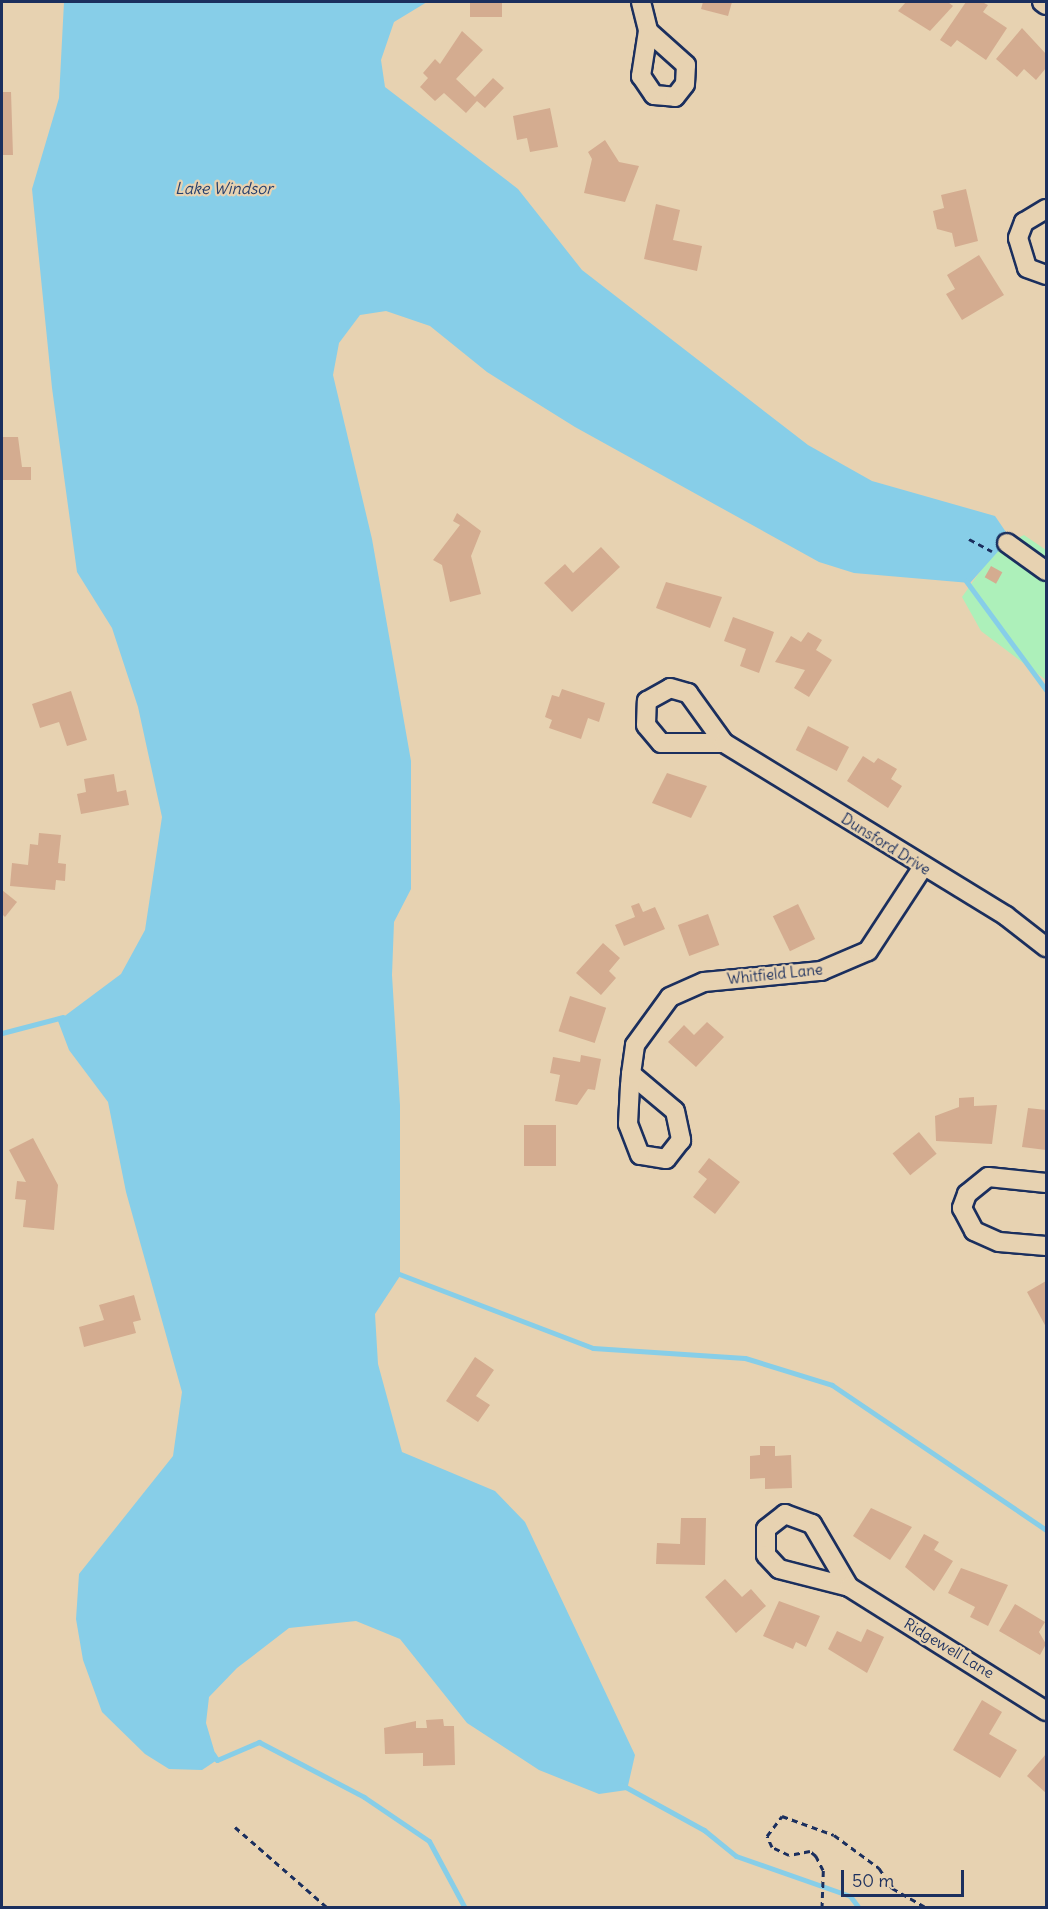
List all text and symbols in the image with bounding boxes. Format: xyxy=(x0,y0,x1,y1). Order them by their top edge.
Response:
water label: Lake Windsor xyxy=(175,178,273,198)
street label: Dunsford Drive xyxy=(838,809,934,879)
street label: Whitfield Lane xyxy=(726,960,824,988)
street label: Ridgewell Lane xyxy=(901,1614,997,1682)
scale bar xyxy=(844,1858,967,1896)
text: 50 m xyxy=(852,1869,894,1892)

